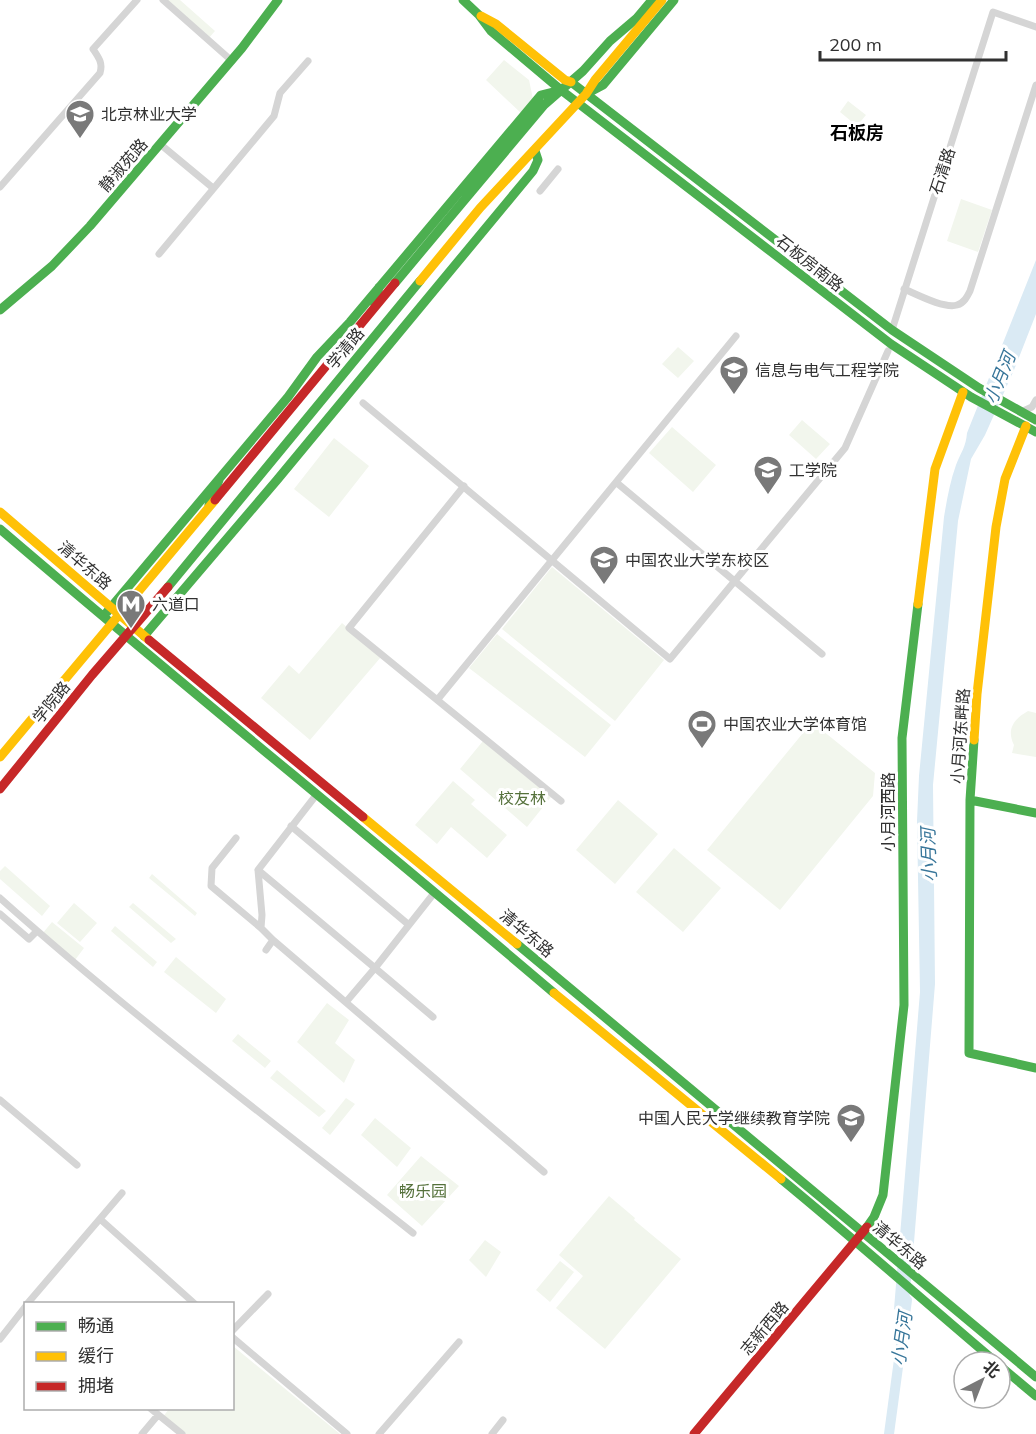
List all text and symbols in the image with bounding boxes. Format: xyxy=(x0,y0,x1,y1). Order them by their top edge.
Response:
scale bar xyxy=(820,24,1006,62)
text: 200 m xyxy=(829,33,882,56)
school or university icon: 北京林业大学 xyxy=(64,98,96,140)
place label: 北京林业大学 xyxy=(101,104,197,124)
district label: 石板房 xyxy=(830,121,884,144)
street label: 静淑苑路 xyxy=(94,134,152,196)
street label: 石清路 xyxy=(925,145,959,197)
street label: 石板房南路 xyxy=(772,230,848,296)
street label: 学清路 xyxy=(322,323,368,373)
water label: 小月河 xyxy=(979,346,1021,407)
school or university icon: 信息与电气工程学院 xyxy=(718,354,750,396)
place label: 信息与电气工程学院 xyxy=(755,360,899,380)
school or university icon: 工学院 xyxy=(752,454,784,496)
place label: 工学院 xyxy=(789,460,837,480)
street label: 清华东路 xyxy=(54,536,116,594)
school or university icon: 中国农业大学东校区 xyxy=(588,544,620,586)
place label: 中国农业大学东校区 xyxy=(625,550,769,570)
metro station icon: 六道口 xyxy=(115,588,147,630)
place label: 六道口 xyxy=(152,594,200,614)
street label: 学院路 xyxy=(28,677,74,727)
street label: 小月河东畔路 xyxy=(947,687,973,785)
sports icon: 中国农业大学体育馆 xyxy=(686,708,718,750)
place label: 中国农业大学体育馆 xyxy=(723,714,867,734)
street label: 小月河西路 xyxy=(878,772,898,852)
park label: 校友林 xyxy=(498,788,546,808)
water label: 小月河 xyxy=(916,825,941,882)
street label: 清华东路 xyxy=(496,905,558,961)
school or university icon: 中国人民大学继续教育学院 xyxy=(835,1102,867,1144)
place label: 中国人民大学继续教育学院 xyxy=(638,1108,830,1128)
park label: 畅乐园 xyxy=(399,1181,447,1201)
street label: 清华东路 xyxy=(869,1217,931,1273)
street label: 志新西路 xyxy=(736,1297,792,1359)
legend xyxy=(24,1302,234,1410)
water label: 小月河 xyxy=(886,1308,917,1367)
text: 畅通 xyxy=(78,1314,114,1337)
text: 缓行 xyxy=(78,1344,114,1367)
north arrow xyxy=(952,1350,1012,1410)
text: 北 xyxy=(979,1356,1005,1382)
text: 拥堵 xyxy=(78,1374,114,1397)

